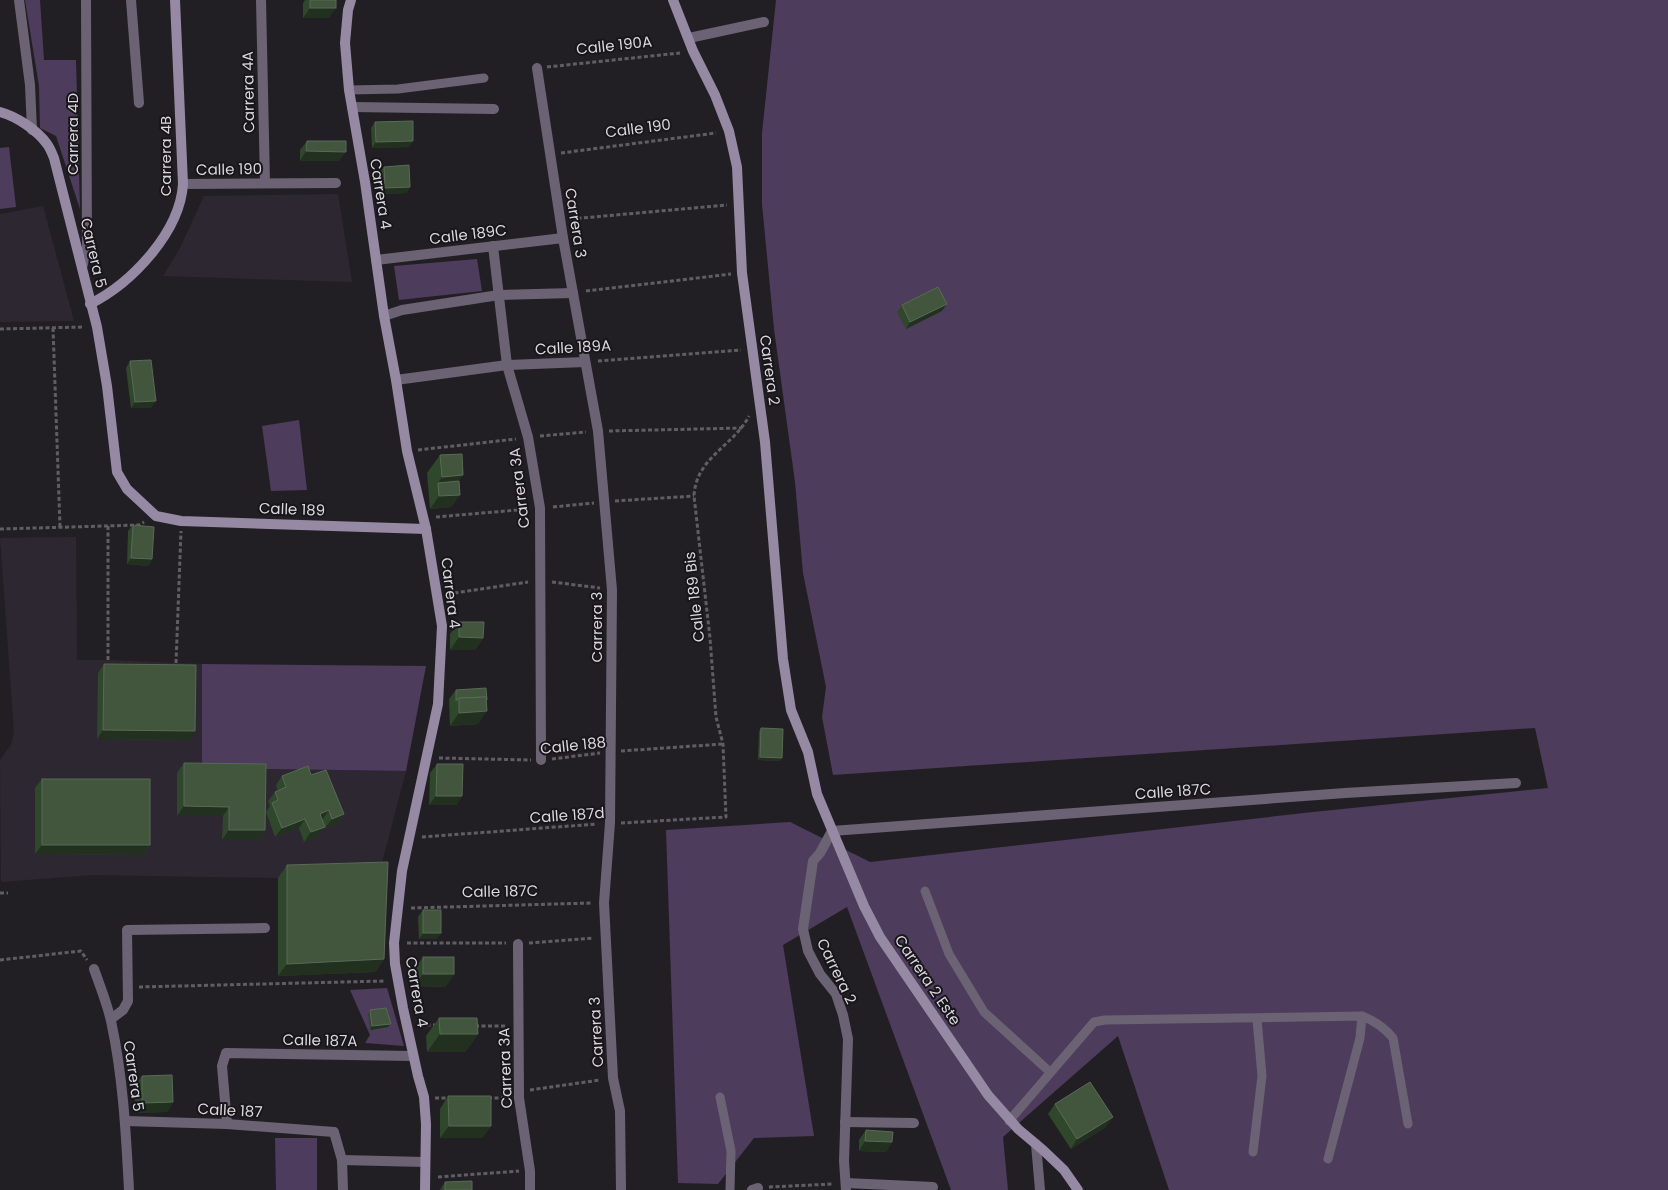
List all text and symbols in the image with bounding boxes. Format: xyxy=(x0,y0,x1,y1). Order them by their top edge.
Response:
street label: Calle 190A xyxy=(575,31,653,59)
street label: Carrera 4A xyxy=(237,51,259,133)
street label: Carrera 4D xyxy=(62,93,83,175)
street label: Calle 190 xyxy=(604,114,672,142)
street label: Carrera 4B xyxy=(155,116,176,196)
street label: Carrera 4 xyxy=(365,157,397,231)
street label: Calle 190 xyxy=(196,158,262,180)
street label: Carrera 3 xyxy=(560,186,592,260)
street label: Carrera 5 xyxy=(76,216,112,290)
street label: Calle 189C xyxy=(428,219,508,249)
street label: Carrera 2 xyxy=(755,334,785,406)
street label: Calle 189A xyxy=(534,335,612,359)
street label: Carrera 3A xyxy=(504,447,534,529)
street label: Calle 189 xyxy=(259,497,325,521)
street label: Calle 189 Bis xyxy=(679,551,709,643)
street label: Carrera 4 xyxy=(436,556,466,630)
street label: Carrera 3 xyxy=(586,592,607,662)
street label: Calle 188 xyxy=(539,731,607,759)
street label: Calle 187C xyxy=(1134,778,1212,804)
street label: Calle 187d xyxy=(529,802,605,828)
street label: Calle 187C xyxy=(462,880,538,902)
street label: Carrera 2 Este xyxy=(890,931,966,1029)
street label: Carrera 2 xyxy=(812,935,862,1007)
street label: Carrera 4 xyxy=(400,955,434,1029)
street label: Carrera 3 xyxy=(584,996,608,1068)
street label: Carrera 3A xyxy=(493,1027,517,1109)
street label: Calle 187A xyxy=(282,1029,358,1051)
street label: Carrera 5 xyxy=(119,1039,149,1113)
street label: Calle 187 xyxy=(197,1098,263,1122)

